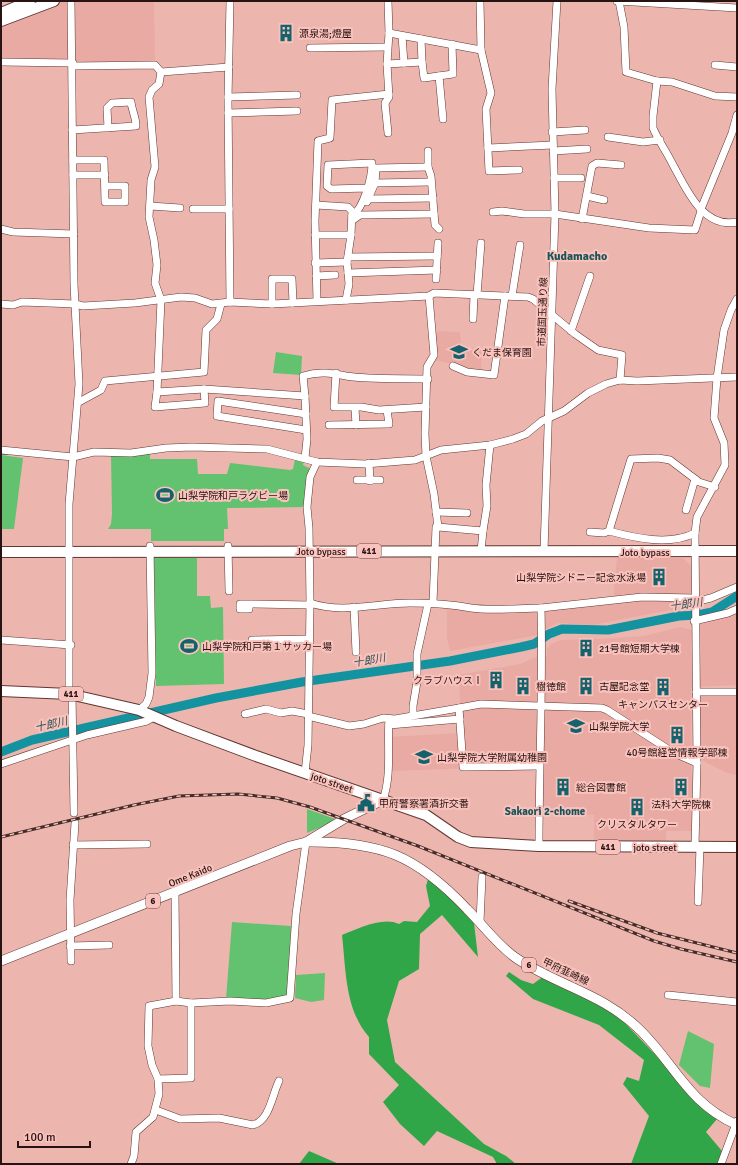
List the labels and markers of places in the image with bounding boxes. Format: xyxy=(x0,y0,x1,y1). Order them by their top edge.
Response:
building icon: 源泉湯;燈屋 xyxy=(276,23,296,43)
place label: 源泉湯;燈屋 xyxy=(299,28,352,40)
school or university icon: くだま保育園 xyxy=(449,342,469,362)
place label: くだま保育園 xyxy=(472,347,532,359)
sports icon: 山梨学院和戸ラグビー場 xyxy=(155,485,175,505)
place label: 山梨学院和戸ラグビー場 xyxy=(178,490,288,502)
building icon: 山梨学院シドニー記念水泳場 xyxy=(649,567,669,587)
place label: 山梨学院シドニー記念水泳場 xyxy=(516,572,646,584)
sports icon: 山梨学院和戸第１サッカー場 xyxy=(179,636,199,656)
building icon: 21号館短期大学棟 xyxy=(576,638,596,658)
place label: 山梨学院和戸第１サッカー場 xyxy=(202,641,332,653)
place label: 21号館短期大学棟 xyxy=(599,643,680,655)
building icon: クラブハウスⅠ xyxy=(486,670,506,690)
place label: クラブハウスⅠ xyxy=(413,675,483,687)
building icon: 樹徳館 xyxy=(513,676,533,696)
building icon: 古屋記念堂 xyxy=(576,676,596,696)
building icon: キャンパスセンター xyxy=(653,677,673,697)
place label: 樹徳館 xyxy=(536,681,566,693)
place label: 古屋記念堂 xyxy=(599,681,649,693)
place label: キャンパスセンター xyxy=(618,699,708,711)
school or university icon: 山梨学院大学 xyxy=(566,716,586,736)
place label: 山梨学院大学 xyxy=(589,721,649,733)
building icon: 40号館経営情報学部棟 xyxy=(667,725,687,745)
school or university icon: 山梨学院大学附属幼稚園 xyxy=(414,747,434,767)
place label: 40号館経営情報学部棟 xyxy=(627,747,727,759)
place label: 山梨学院大学附属幼稚園 xyxy=(437,752,547,764)
building icon: 総合図書館 xyxy=(553,777,573,797)
building icon: 法科大学院棟 xyxy=(671,777,691,797)
place label: 総合図書館 xyxy=(576,782,626,794)
public building icon: 甲府警察署酒折交番 xyxy=(356,793,376,813)
building icon: クリスタルタワー xyxy=(627,797,647,817)
place label: 甲府警察署酒折交番 xyxy=(379,798,469,810)
place label: 法科大学院棟 xyxy=(651,799,711,811)
place label: クリスタルタワー xyxy=(597,819,677,831)

